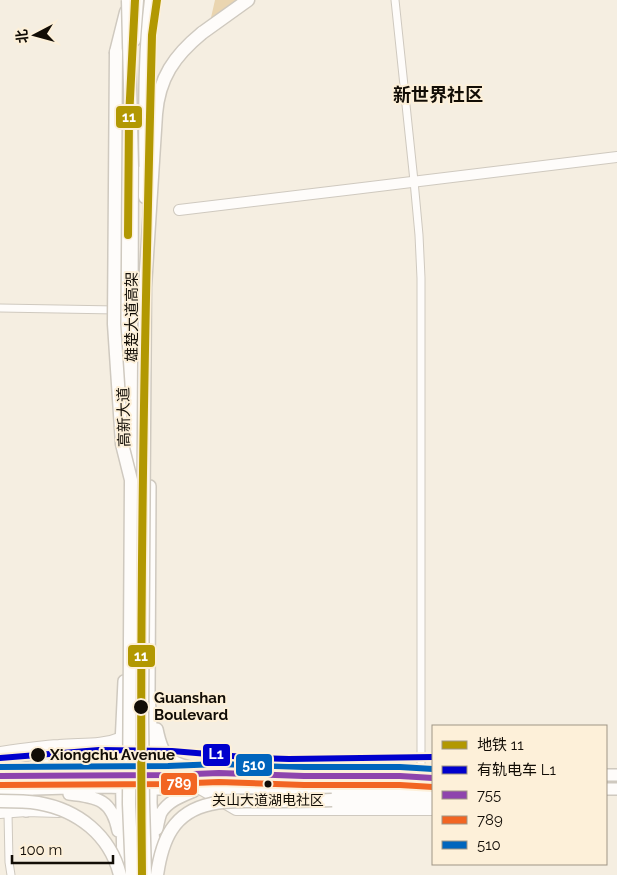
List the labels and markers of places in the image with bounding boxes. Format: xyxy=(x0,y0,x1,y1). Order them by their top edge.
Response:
place label: Guanshan Boulevard xyxy=(154,689,228,724)
marker: Guanshan Boulevard xyxy=(132,698,150,716)
marker: Xiongchu Avenue xyxy=(29,746,47,764)
place label: Xiongchu Avenue xyxy=(49,746,175,764)
marker: 关山大道湖电社区 xyxy=(263,779,273,789)
place label: 关山大道湖电社区 xyxy=(212,792,324,808)

